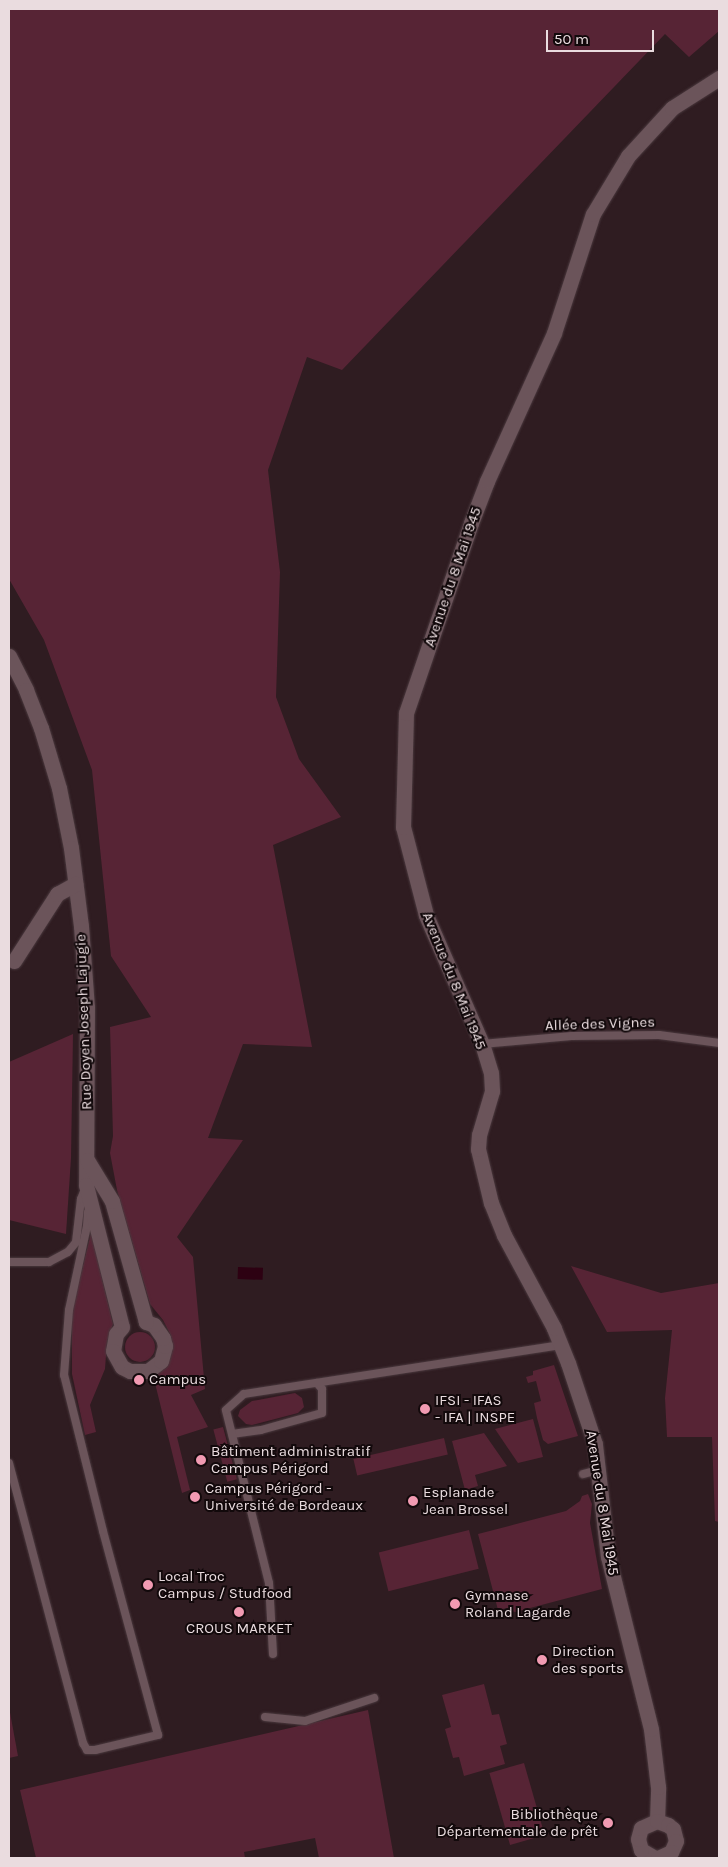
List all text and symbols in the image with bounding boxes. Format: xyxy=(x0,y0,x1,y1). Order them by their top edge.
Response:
scale bar xyxy=(548,20,656,52)
text: 50 m xyxy=(554,30,589,48)
street label: Avenue du 8 Mai 1945 xyxy=(421,505,485,649)
street label: Avenue du 8 Mai 1945 xyxy=(418,910,490,1052)
street label: Rue Doyen Joseph Lajugie xyxy=(72,934,96,1110)
street label: Allée des Vignes xyxy=(545,1013,655,1035)
place label: Campus xyxy=(149,1371,206,1389)
marker: Campus xyxy=(133,1374,145,1386)
place label: IFSI - IFAS - IFA | INSPE xyxy=(435,1391,515,1426)
marker: IFSI - IFAS - IFA | INSPE xyxy=(419,1403,431,1415)
street label: Avenue du 8 Mai 1945 xyxy=(582,1429,622,1577)
place label: Bâtiment administratif Campus Périgord xyxy=(211,1442,370,1477)
marker: Bâtiment administratif Campus Périgord xyxy=(195,1454,207,1466)
place label: Campus Périgord - Université de Bordeaux xyxy=(205,1479,363,1514)
place label: Esplanade Jean Brossel xyxy=(423,1483,508,1518)
marker: Campus Périgord - Université de Bordeaux xyxy=(189,1491,201,1503)
marker: Esplanade Jean Brossel xyxy=(407,1495,419,1507)
place label: Local Troc Campus / Studfood xyxy=(158,1567,292,1602)
marker: Local Troc Campus / Studfood xyxy=(142,1579,154,1591)
place label: Gymnase Roland Lagarde xyxy=(465,1586,570,1621)
marker: Gymnase Roland Lagarde xyxy=(449,1598,461,1610)
marker: CROUS MARKET xyxy=(233,1606,245,1618)
place label: CROUS MARKET xyxy=(186,1620,292,1638)
place label: Direction des sports xyxy=(552,1642,624,1677)
marker: Direction des sports xyxy=(536,1654,548,1666)
place label: Bibliothèque Départementale de prêt xyxy=(437,1805,598,1840)
marker: Bibliothèque Départementale de prêt xyxy=(602,1817,614,1829)

